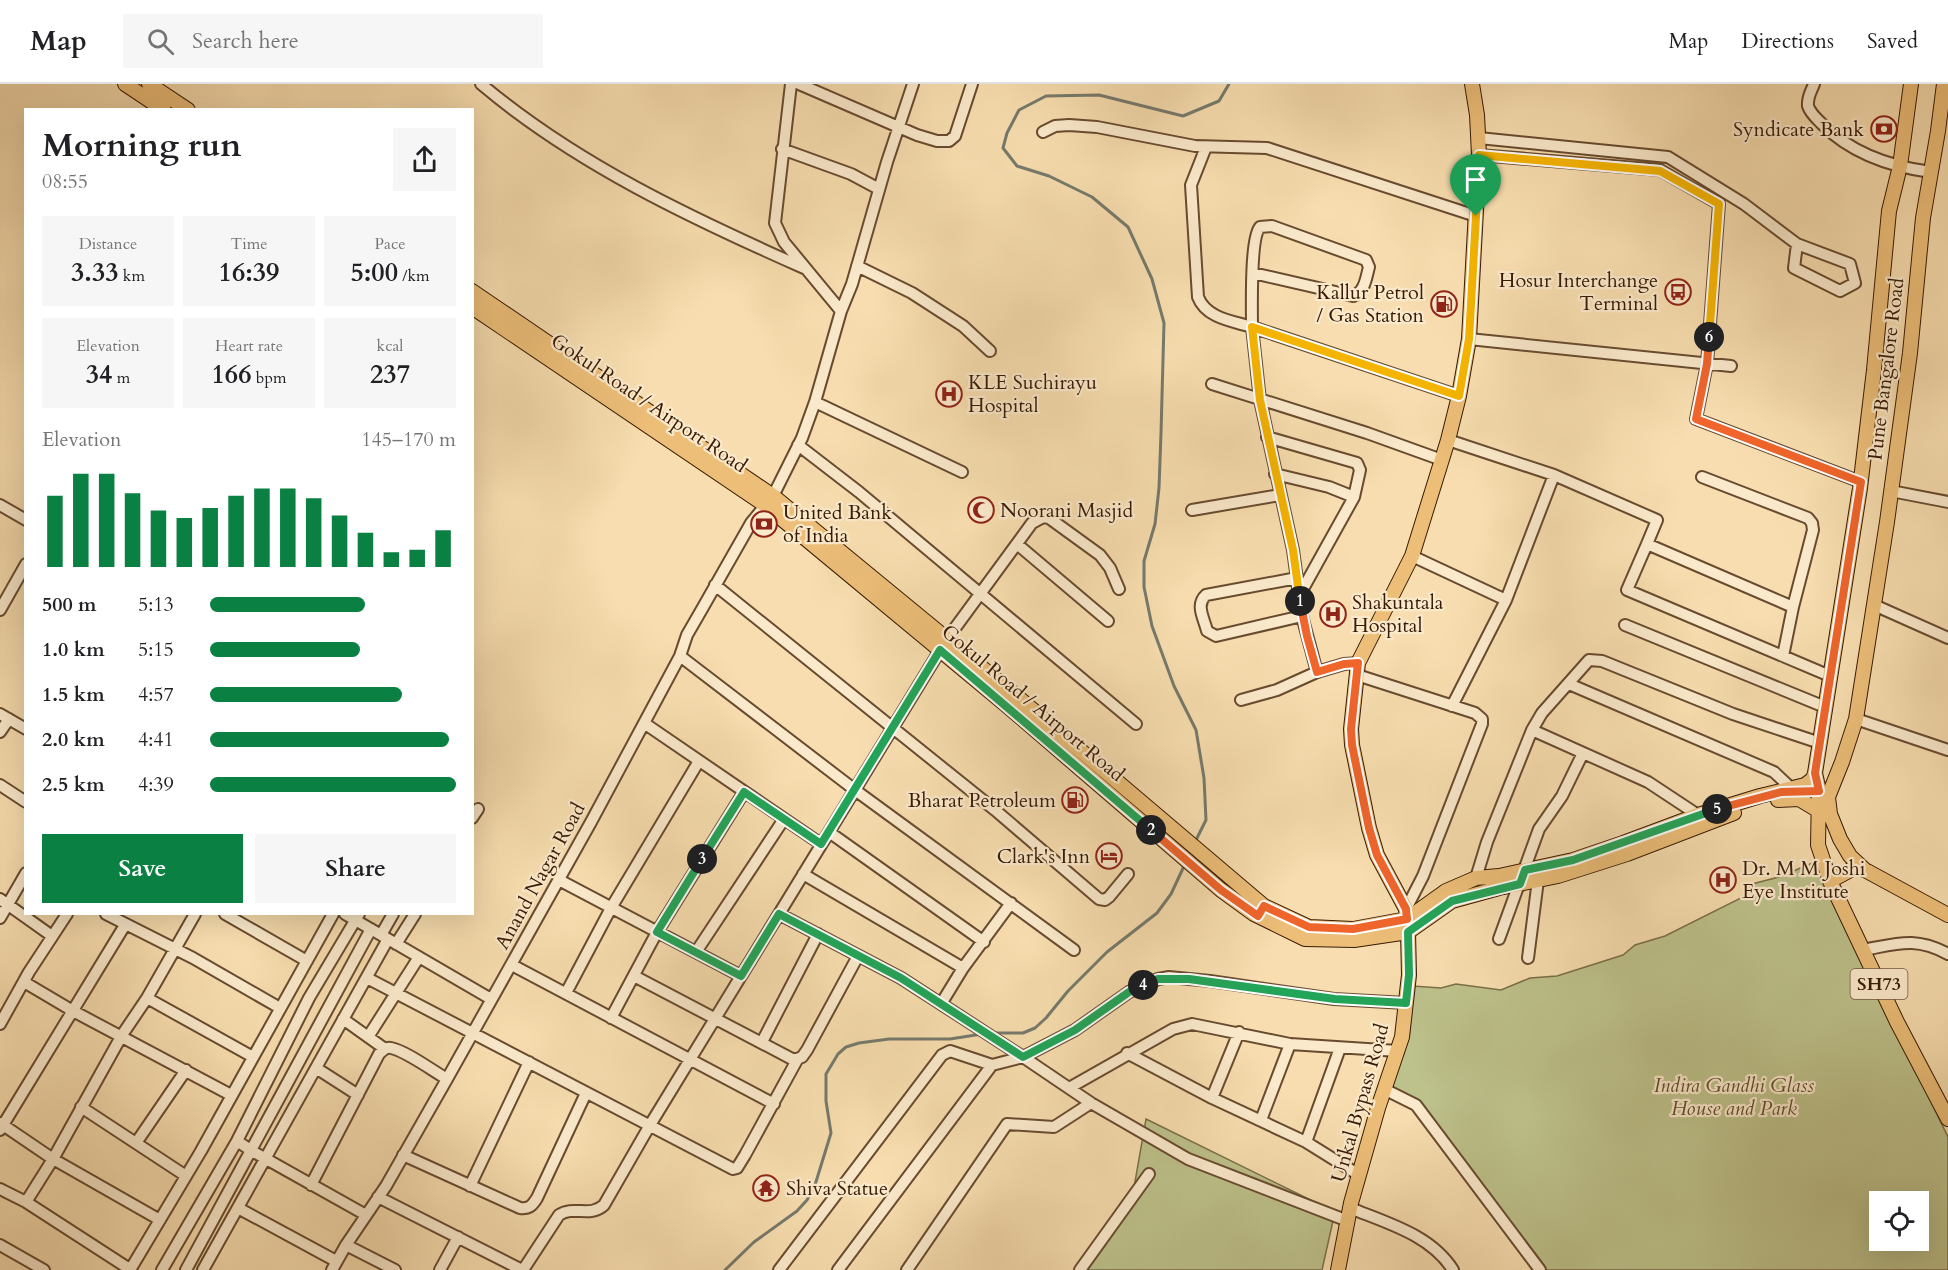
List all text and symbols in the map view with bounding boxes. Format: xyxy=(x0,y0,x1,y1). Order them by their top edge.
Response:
search box xyxy=(123,14,543,68)
text: Map xyxy=(30,22,87,60)
icon: search xyxy=(144,25,177,58)
text: Search here xyxy=(192,26,299,56)
text: Map xyxy=(1668,27,1708,56)
text: Directions xyxy=(1741,27,1834,56)
text: Saved xyxy=(1867,27,1918,56)
bank icon: Syndicate Bank xyxy=(1869,114,1899,144)
place label: Syndicate Bank xyxy=(1733,116,1864,143)
text: Morning run xyxy=(42,123,242,168)
button: share xyxy=(393,128,456,191)
pin xyxy=(1450,154,1501,216)
icon: arrive xyxy=(1459,163,1492,196)
text: 08:55 xyxy=(42,168,88,195)
text: Distance xyxy=(79,233,137,255)
text: Time xyxy=(230,233,268,255)
text: Pace xyxy=(375,233,405,255)
text: 3.33 xyxy=(71,255,119,290)
text: 16:39 xyxy=(219,255,279,290)
text: 5:00 xyxy=(350,255,398,290)
text: km xyxy=(119,265,145,287)
text: /km xyxy=(398,265,430,287)
place label: Hosur Interchange Terminal xyxy=(1499,267,1658,317)
street label: Pune Bangalore Road xyxy=(1861,276,1911,462)
bus stop icon: Hosur Interchange Terminal xyxy=(1663,277,1693,307)
place label: Kallur Petrol / Gas Station xyxy=(1316,279,1425,329)
fuel station icon: Kallur Petrol / Gas Station xyxy=(1429,289,1459,319)
pin: 6 xyxy=(1694,322,1724,352)
text: 6 xyxy=(1705,326,1713,348)
street label: Gokul Road / Airport Road xyxy=(545,327,753,479)
text: Elevation xyxy=(76,335,140,357)
text: Heart rate xyxy=(215,335,283,357)
text: kcal xyxy=(377,335,403,357)
text: 34 xyxy=(86,357,112,392)
text: 166 xyxy=(212,357,252,392)
text: 237 xyxy=(370,357,410,392)
text: m xyxy=(112,367,130,389)
text: bpm xyxy=(252,367,286,389)
place label: KLE Suchirayu Hospital xyxy=(968,369,1097,419)
hospital icon: KLE Suchirayu Hospital xyxy=(934,379,964,409)
text: Elevation xyxy=(42,426,121,453)
text: 145–170 m xyxy=(361,426,456,453)
mosque icon: Noorani Masjid xyxy=(966,495,996,525)
place label: Noorani Masjid xyxy=(1000,497,1133,524)
place label: United Bank of India xyxy=(783,499,892,549)
bank icon: United Bank of India xyxy=(749,509,779,539)
pin: 1 xyxy=(1285,586,1315,616)
place label: Shakuntala Hospital xyxy=(1352,589,1444,639)
text: 1 xyxy=(1296,590,1304,612)
text: 500 m xyxy=(42,591,97,618)
text: 5:13 xyxy=(138,591,174,618)
hospital icon: Shakuntala Hospital xyxy=(1318,599,1348,629)
street label: Gokul Road / Airport Road xyxy=(936,618,1131,788)
text: 1.0 km xyxy=(42,636,105,663)
text: 5:15 xyxy=(138,636,174,663)
text: 1.5 km xyxy=(42,681,105,708)
text: 4:57 xyxy=(138,681,174,708)
text: 2.0 km xyxy=(42,726,105,753)
text: 4:41 xyxy=(138,726,174,753)
text: 2.5 km xyxy=(42,771,105,798)
text: 4:39 xyxy=(138,771,174,798)
fuel station icon: Bharat Petroleum xyxy=(1060,785,1090,815)
place label: Bharat Petroleum xyxy=(908,787,1056,814)
pin: 5 xyxy=(1702,794,1732,824)
street label: Anand Nagar Road xyxy=(488,798,592,954)
text: 5 xyxy=(1713,798,1721,820)
pin: 2 xyxy=(1136,815,1166,845)
text: 2 xyxy=(1147,819,1155,841)
button: Save xyxy=(42,834,243,903)
button: Share xyxy=(255,834,456,903)
hotel icon: Clark's Inn xyxy=(1094,841,1124,871)
place label: Clark's Inn xyxy=(997,843,1091,870)
pin: 3 xyxy=(687,844,717,874)
text: 3 xyxy=(698,848,706,870)
place label: Dr. M M Joshi Eye Institute xyxy=(1742,855,1866,905)
hospital icon: Dr. M M Joshi Eye Institute xyxy=(1708,865,1738,895)
road number: SH73 xyxy=(1850,969,1908,999)
pin: 4 xyxy=(1128,970,1158,1000)
text: 4 xyxy=(1139,974,1147,996)
street label: Unkal Bypass Road xyxy=(1324,1020,1396,1185)
park label: Indira Gandhi Glass House and Park xyxy=(1654,1072,1814,1122)
temple icon: Shiva Statue xyxy=(751,1173,781,1203)
place label: Shiva Statue xyxy=(786,1175,888,1202)
map controls xyxy=(1869,1191,1929,1251)
button: locate xyxy=(1869,1191,1929,1251)

